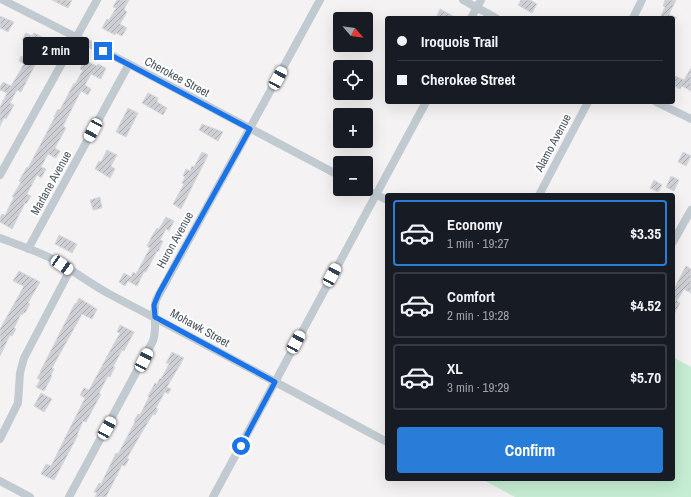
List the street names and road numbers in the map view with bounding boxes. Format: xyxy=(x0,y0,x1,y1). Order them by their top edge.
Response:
street label: Cherokee Street xyxy=(142,53,213,101)
street label: Alamo Avenue xyxy=(531,111,575,176)
street label: Marlane Avenue xyxy=(27,148,75,218)
street label: Huron Avenue xyxy=(153,209,197,271)
street label: Mohawk Street xyxy=(167,305,233,351)

